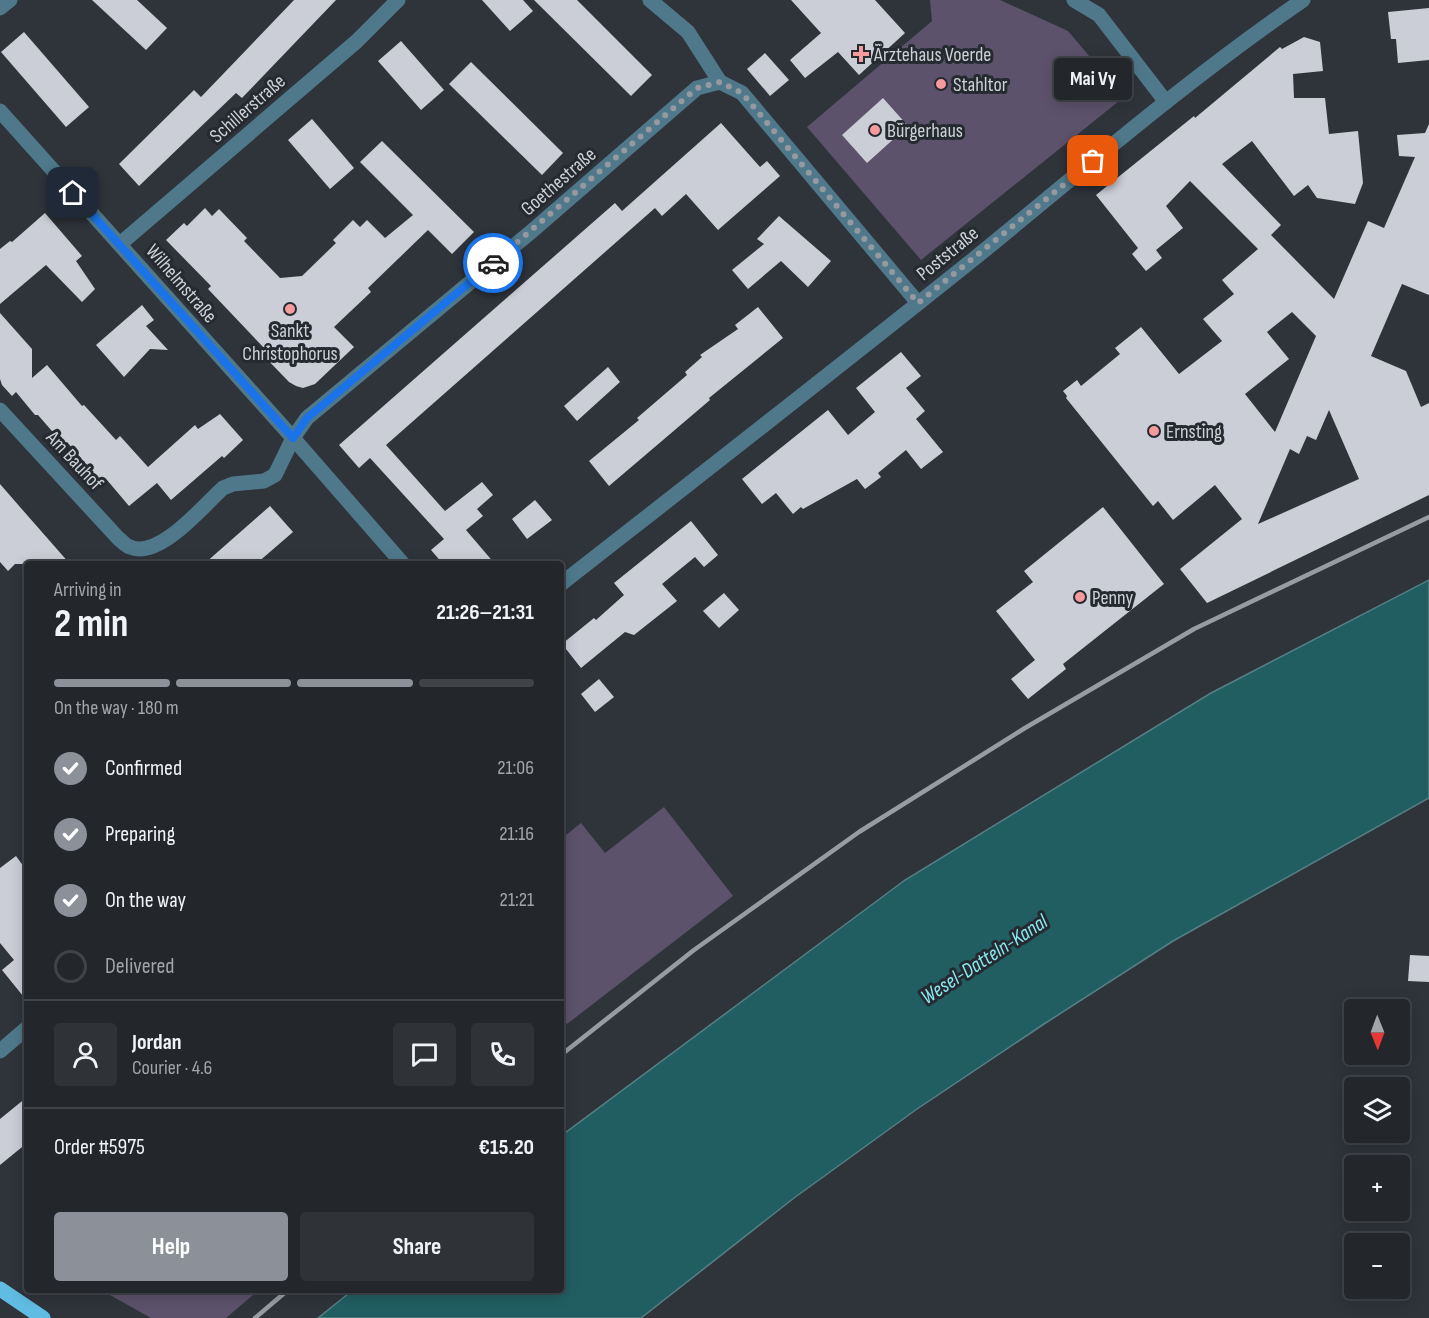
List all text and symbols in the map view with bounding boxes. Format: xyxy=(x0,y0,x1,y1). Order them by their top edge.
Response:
place label: Ärztehaus Voerde xyxy=(873,43,991,67)
marker: Ärztehaus Voerde xyxy=(852,45,870,63)
callout: Mai Vy xyxy=(1054,59,1132,101)
text: Mai Vy xyxy=(1070,67,1116,91)
street label: Schillerstraße xyxy=(205,69,290,148)
place label: Stahltor xyxy=(953,73,1008,97)
marker: Stahltor xyxy=(934,77,948,91)
place label: Bürgerhaus xyxy=(887,119,963,143)
marker: Bürgerhaus xyxy=(868,123,882,137)
pin xyxy=(1067,135,1118,186)
street label: Goethestraße xyxy=(516,143,601,221)
icon: bag xyxy=(1076,144,1109,177)
pin xyxy=(47,167,98,218)
icon: home xyxy=(56,176,89,209)
street label: Poststraße xyxy=(912,222,983,286)
courier xyxy=(463,233,523,293)
street label: Wilhelmstraße xyxy=(141,239,222,328)
icon: car xyxy=(477,247,510,280)
marker: Sankt Christophorus xyxy=(283,302,297,316)
place label: Sankt Christophorus xyxy=(242,319,338,366)
place label: Ernsting xyxy=(1166,420,1222,444)
marker: Ernsting xyxy=(1147,424,1161,438)
street label: Am Bauhof xyxy=(40,425,108,496)
text: Arriving in xyxy=(54,578,122,602)
place label: Penny xyxy=(1092,586,1134,610)
marker: Penny xyxy=(1073,590,1087,604)
text: 21:26–21:31 xyxy=(436,599,534,626)
text: 2 min xyxy=(54,601,128,648)
text: On the way · 180 m xyxy=(54,696,179,720)
icon: check xyxy=(54,752,87,785)
text: Confirmed xyxy=(105,755,182,782)
text: 21:06 xyxy=(497,756,534,780)
icon: check xyxy=(54,818,87,851)
text: Preparing xyxy=(105,821,175,848)
text: 21:16 xyxy=(499,822,534,846)
icon: check xyxy=(54,884,87,917)
text: On the way xyxy=(105,887,186,914)
text: 21:21 xyxy=(500,888,534,912)
water label: Wesel-Datteln-Kanal xyxy=(916,909,1053,1010)
text: Delivered xyxy=(105,953,174,980)
north arrow xyxy=(1344,999,1410,1065)
map controls xyxy=(1344,999,1410,1299)
button: person xyxy=(54,1023,117,1086)
button: chat xyxy=(393,1023,456,1086)
button: phone xyxy=(471,1023,534,1086)
text: Jordan xyxy=(132,1029,181,1056)
text: Courier · 4.6 xyxy=(132,1056,212,1080)
button: layers xyxy=(1344,1077,1410,1143)
text: Order #5975 xyxy=(54,1134,145,1161)
text: €15.20 xyxy=(479,1134,534,1161)
button: + xyxy=(1344,1155,1410,1221)
button: Help xyxy=(54,1212,288,1281)
button: Share xyxy=(300,1212,534,1281)
button: − xyxy=(1344,1233,1410,1299)

